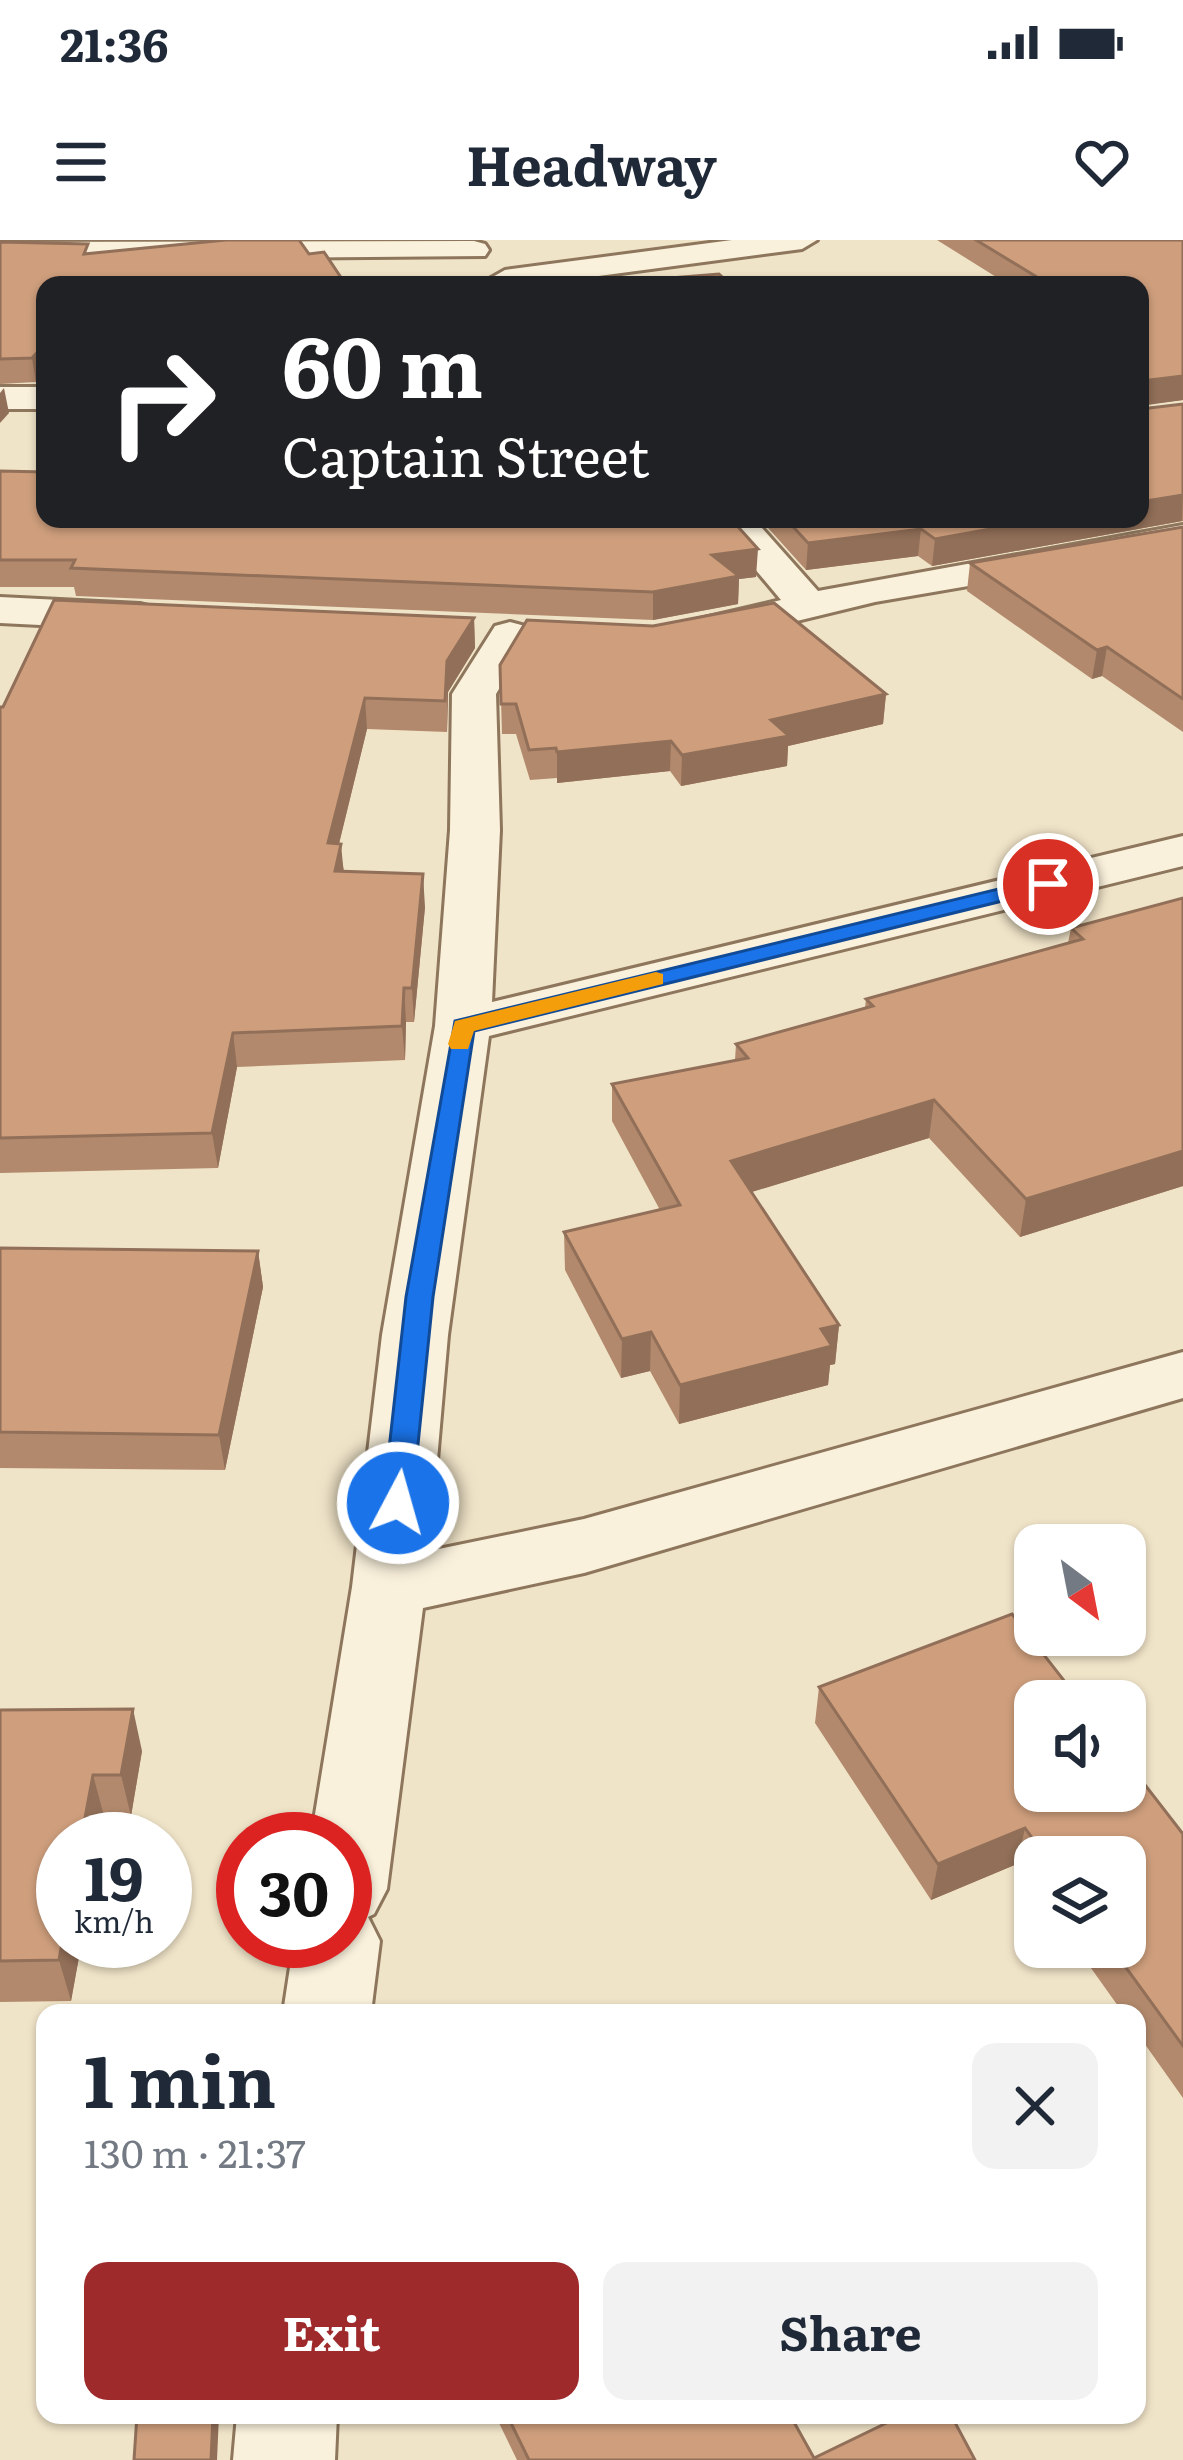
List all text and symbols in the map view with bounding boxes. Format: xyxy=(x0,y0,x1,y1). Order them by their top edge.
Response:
text: 21:36 xyxy=(60,9,169,76)
text: Headway xyxy=(466,122,717,203)
icon: menu xyxy=(48,129,114,195)
icon: heart xyxy=(1069,129,1135,195)
text: 60 m xyxy=(282,299,483,424)
icon: right xyxy=(84,324,240,480)
text: Captain Street xyxy=(282,413,650,494)
pin xyxy=(997,833,1099,935)
icon: arrive xyxy=(1015,851,1081,917)
position arrow xyxy=(335,1440,461,1566)
north arrow xyxy=(1014,1524,1146,1656)
map controls xyxy=(1014,1524,1146,1968)
button: sound xyxy=(1014,1680,1146,1812)
speed limit sign: 30 xyxy=(216,1812,372,1968)
text: 19 xyxy=(84,1830,144,1919)
button: layers xyxy=(1014,1836,1146,1968)
text: km/h xyxy=(74,1898,154,1942)
text: 1 min xyxy=(84,2023,276,2130)
button: close xyxy=(972,2043,1098,2169)
text: 130 m · 21:37 xyxy=(84,2122,306,2180)
button: Exit xyxy=(84,2262,579,2400)
button: Share xyxy=(603,2262,1098,2400)

